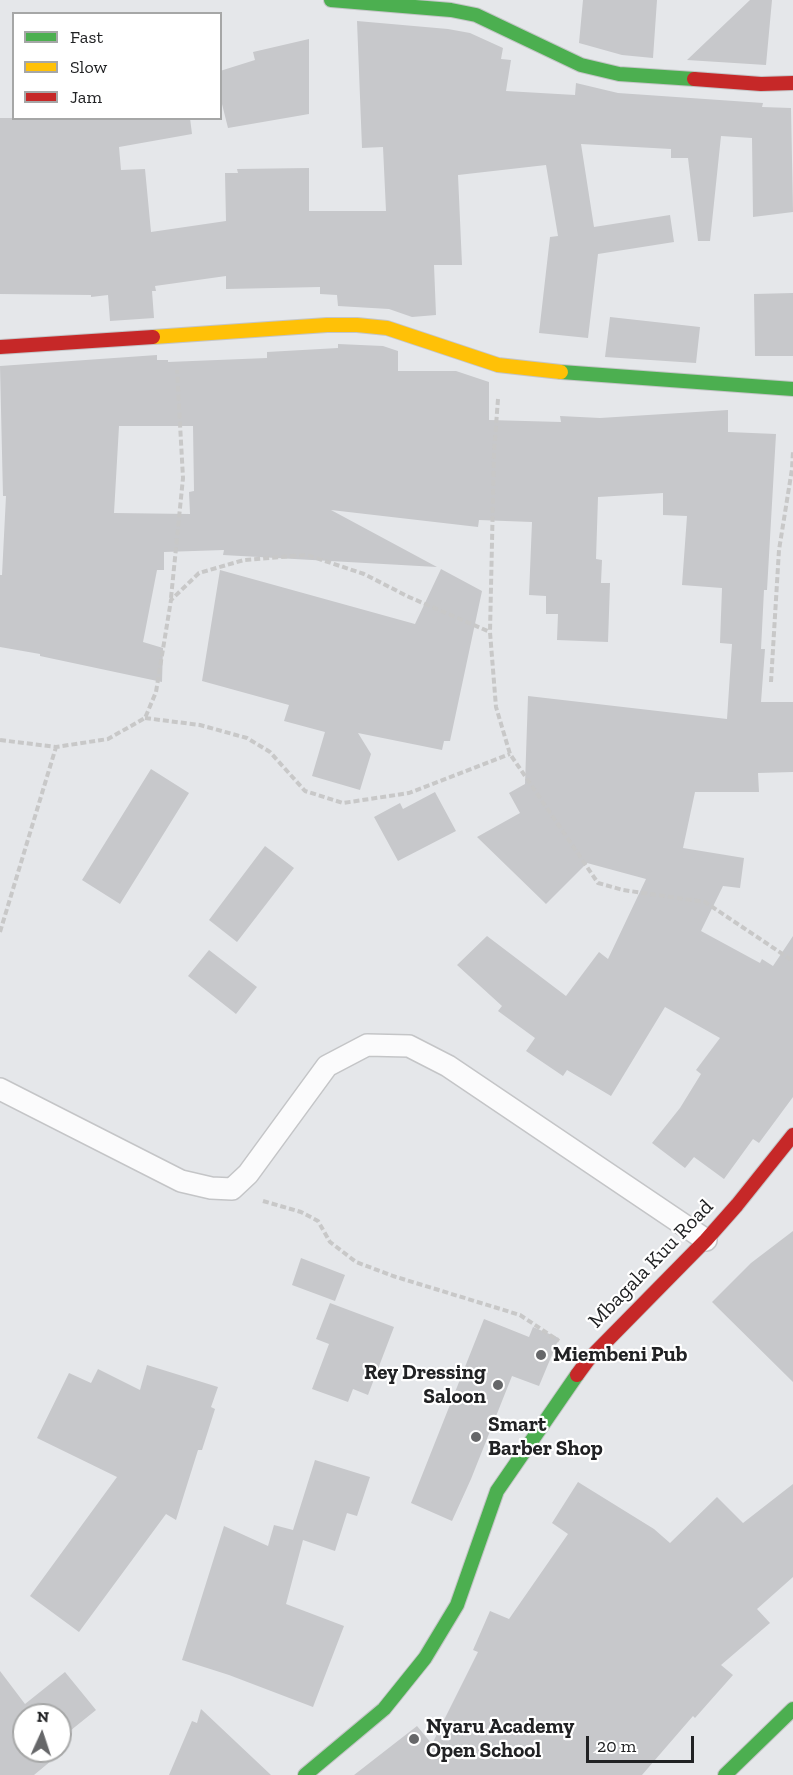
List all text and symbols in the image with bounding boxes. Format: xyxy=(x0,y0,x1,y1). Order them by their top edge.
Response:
legend xyxy=(12,12,222,120)
text: Fast xyxy=(70,26,103,48)
text: Slow xyxy=(70,56,107,78)
text: Jam xyxy=(70,86,102,108)
street label: Mbagala Kuu Road xyxy=(583,1195,719,1333)
place label: Miembeni Pub xyxy=(553,1342,687,1368)
marker: Miembeni Pub xyxy=(534,1348,548,1362)
place label: Rey Dressing Saloon xyxy=(364,1360,486,1410)
marker: Rey Dressing Saloon xyxy=(491,1378,505,1392)
place label: Smart Barber Shop xyxy=(488,1412,603,1462)
marker: Smart Barber Shop xyxy=(469,1430,483,1444)
north arrow xyxy=(12,1703,72,1763)
text: N xyxy=(36,1707,49,1726)
place label: Nyaru Academy Open School xyxy=(426,1714,574,1764)
scale bar xyxy=(589,1724,697,1762)
marker: Nyaru Academy Open School xyxy=(407,1732,421,1746)
text: 20 m xyxy=(597,1735,636,1757)

